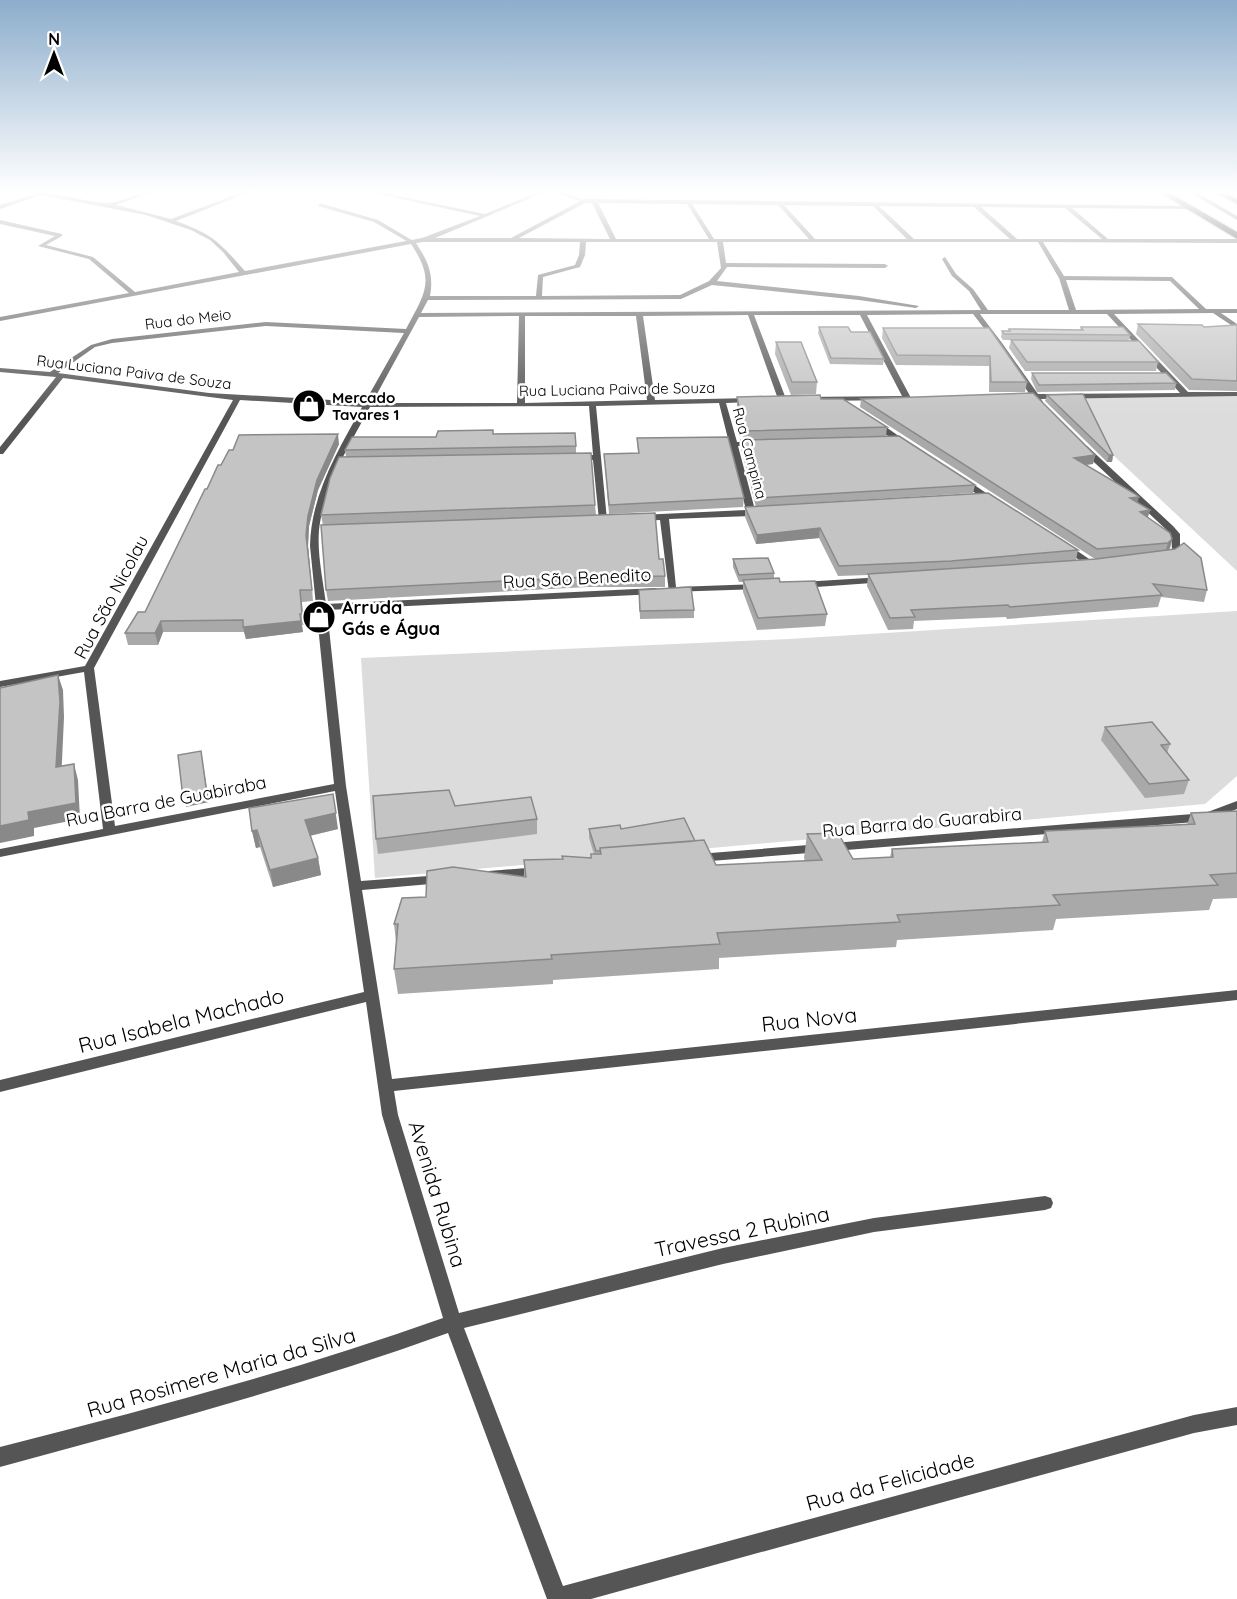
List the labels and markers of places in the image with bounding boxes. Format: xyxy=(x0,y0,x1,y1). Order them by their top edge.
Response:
shop icon: Mercado Tavares 1 xyxy=(291,388,327,424)
place label: Mercado Tavares 1 xyxy=(332,388,399,424)
place label: Arruda Gás e Água xyxy=(342,596,440,640)
shop icon: Arruda Gás e Água xyxy=(301,599,337,635)

